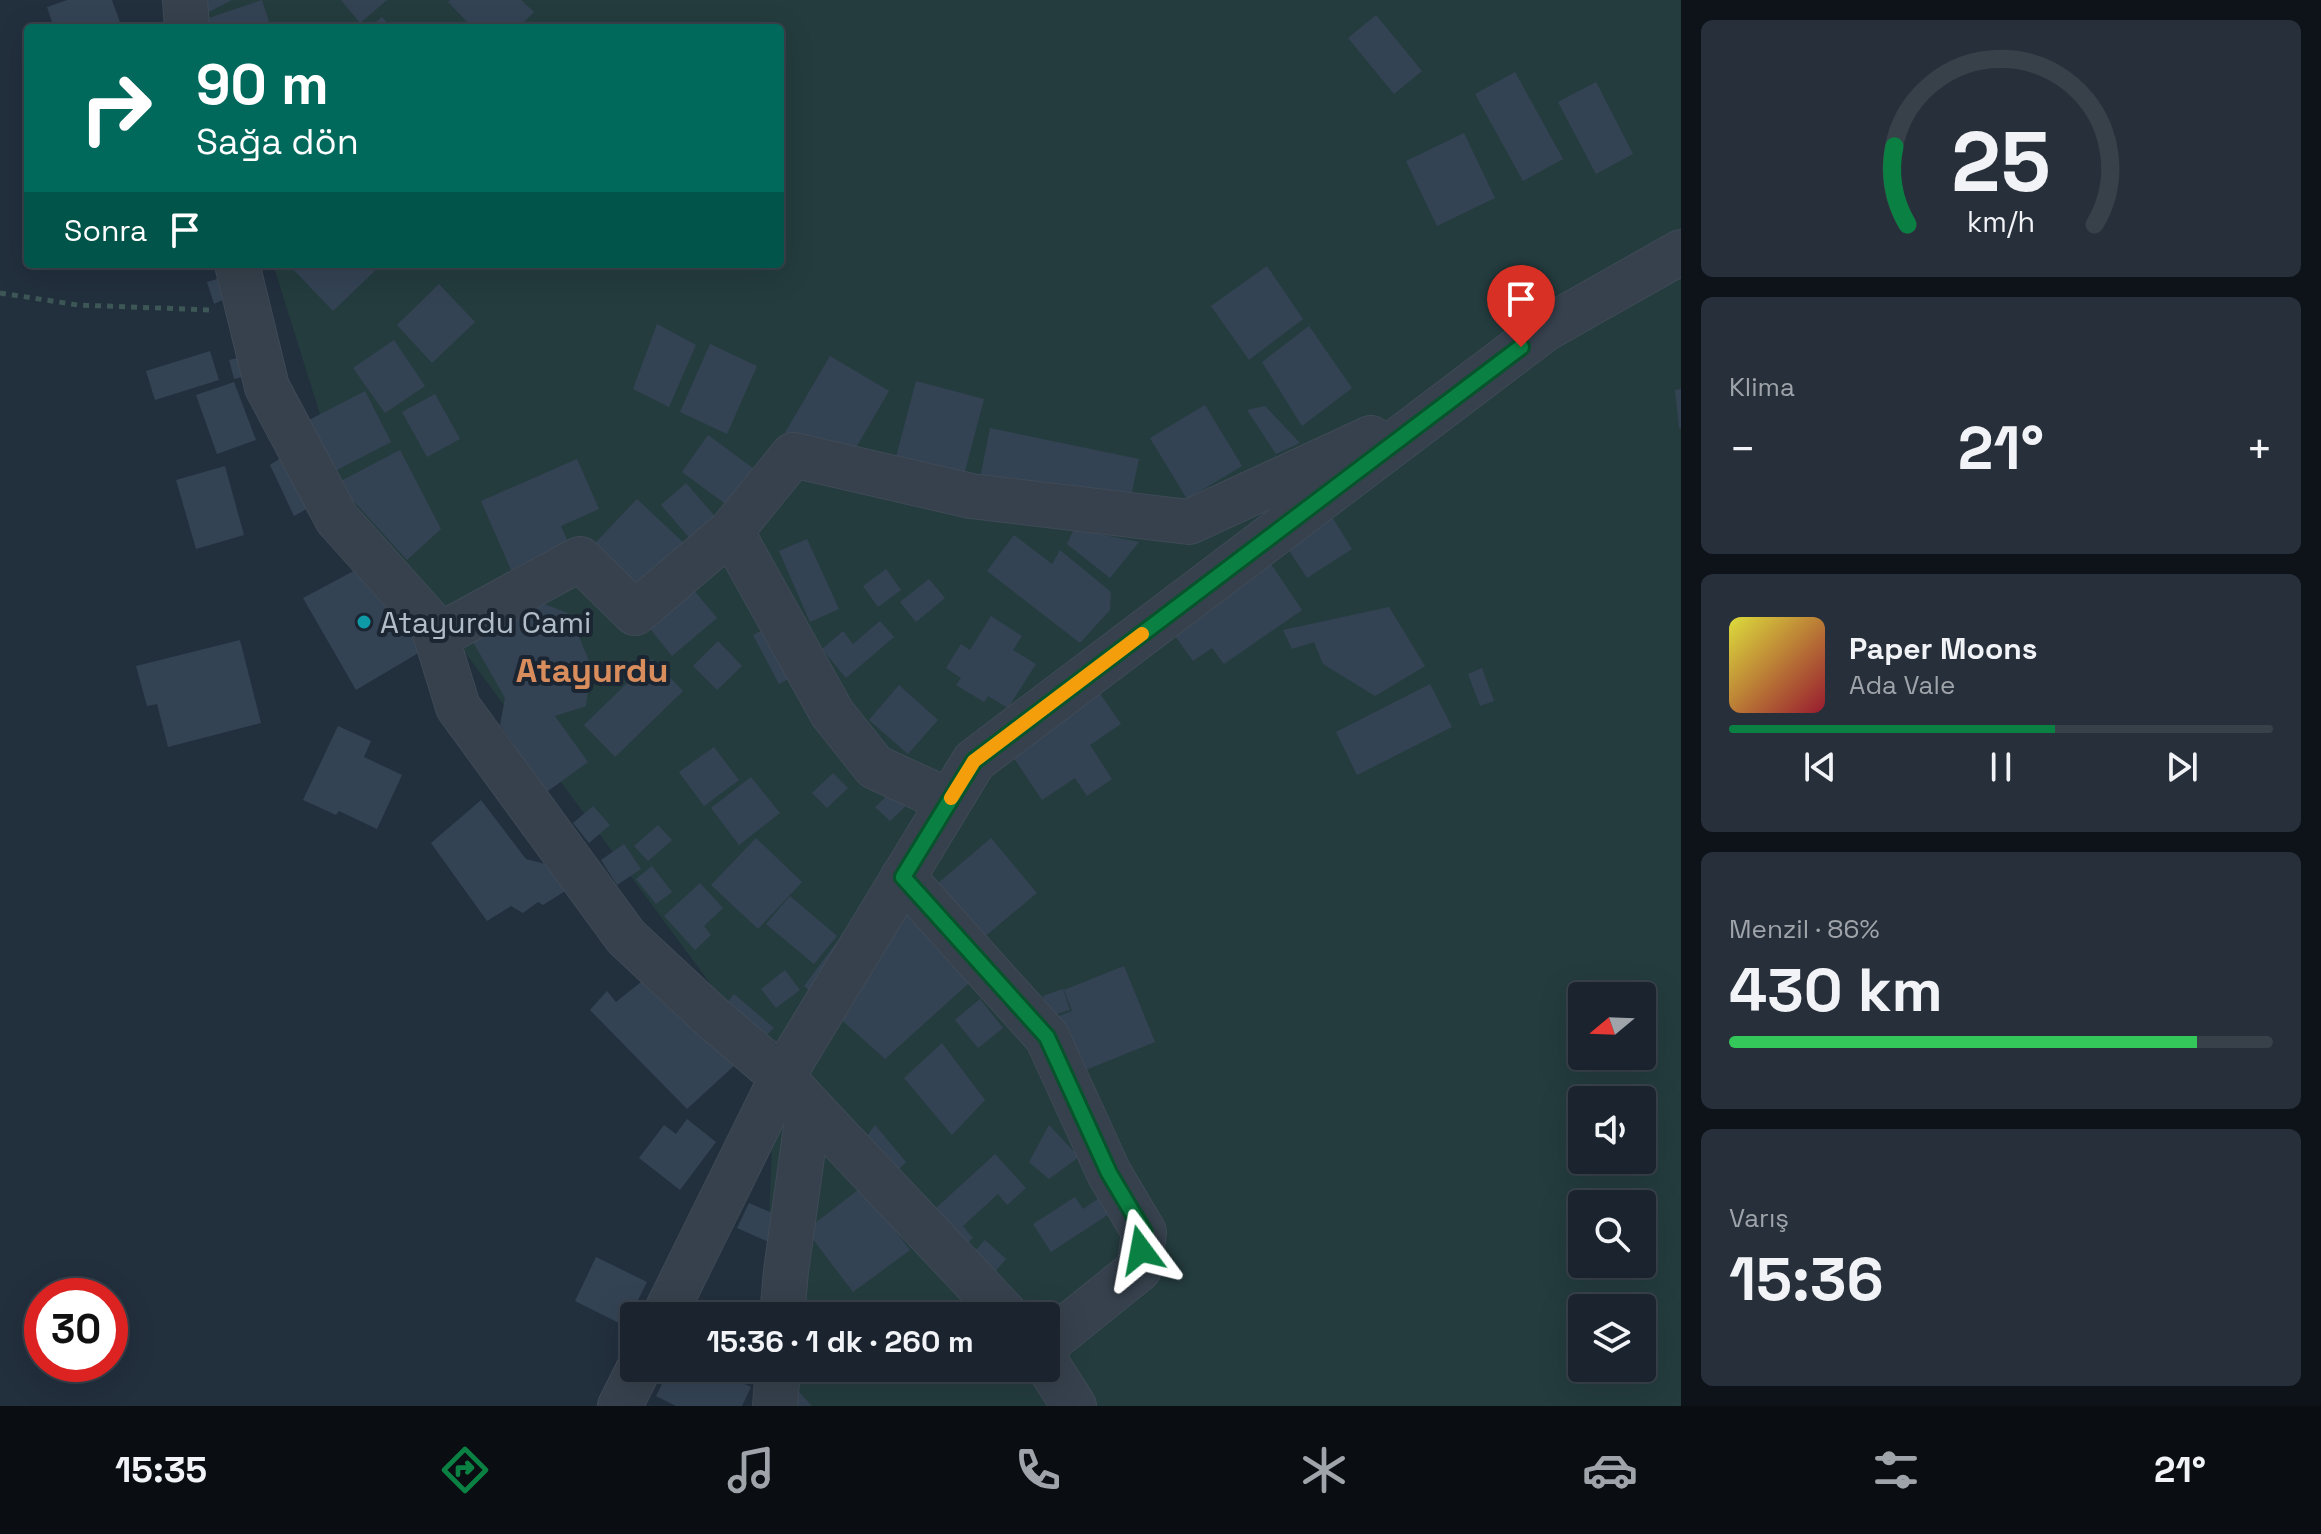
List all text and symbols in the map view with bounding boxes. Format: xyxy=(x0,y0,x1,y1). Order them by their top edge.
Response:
text: 90 m xyxy=(196,49,329,120)
icon: right xyxy=(64,56,168,160)
text: 25 xyxy=(1951,108,2051,214)
text: Sağa dön xyxy=(196,119,359,165)
text: km/h xyxy=(1967,204,2035,240)
icon: arrive xyxy=(163,208,207,252)
text: Sonra xyxy=(64,211,147,250)
pin xyxy=(1487,265,1555,347)
icon: arrive xyxy=(1499,277,1543,321)
text: Klima xyxy=(1729,370,1795,404)
text: 21° xyxy=(1958,410,2044,487)
text: − xyxy=(1729,421,1756,477)
text: + xyxy=(2246,421,2273,477)
place label: Atayurdu Cami xyxy=(380,603,591,642)
marker: Atayurdu Cami xyxy=(355,613,373,631)
text: Paper Moons xyxy=(1849,629,2038,668)
district label: Atayurdu xyxy=(516,649,668,692)
text: Ada Vale xyxy=(1849,668,1955,702)
icon: previous xyxy=(1798,745,1842,789)
icon: pause xyxy=(1979,745,2023,789)
icon: next xyxy=(2160,745,2204,789)
text: Menzil · 86% xyxy=(1729,912,1880,946)
text: 430 km xyxy=(1729,952,1943,1029)
north arrow xyxy=(1568,982,1656,1070)
map controls xyxy=(1568,982,1656,1382)
button: sound xyxy=(1568,1086,1656,1174)
button: search xyxy=(1568,1190,1656,1278)
text: Varış xyxy=(1729,1201,1789,1235)
position arrow xyxy=(1099,1208,1183,1292)
text: 15:36 xyxy=(1729,1241,1884,1318)
speed limit sign: 30 xyxy=(24,1278,128,1382)
button: layers xyxy=(1568,1294,1656,1382)
text: 15:36 · 1 dk · 260 m xyxy=(706,1322,974,1361)
icon: directions xyxy=(437,1442,493,1498)
icon: music xyxy=(723,1442,779,1498)
icon: phone xyxy=(1010,1442,1066,1498)
icon: climate xyxy=(1296,1442,1352,1498)
icon: car xyxy=(1582,1442,1638,1498)
icon: filters xyxy=(1868,1442,1924,1498)
text: 15:35 xyxy=(115,1447,207,1493)
text: 21° xyxy=(2154,1447,2206,1493)

